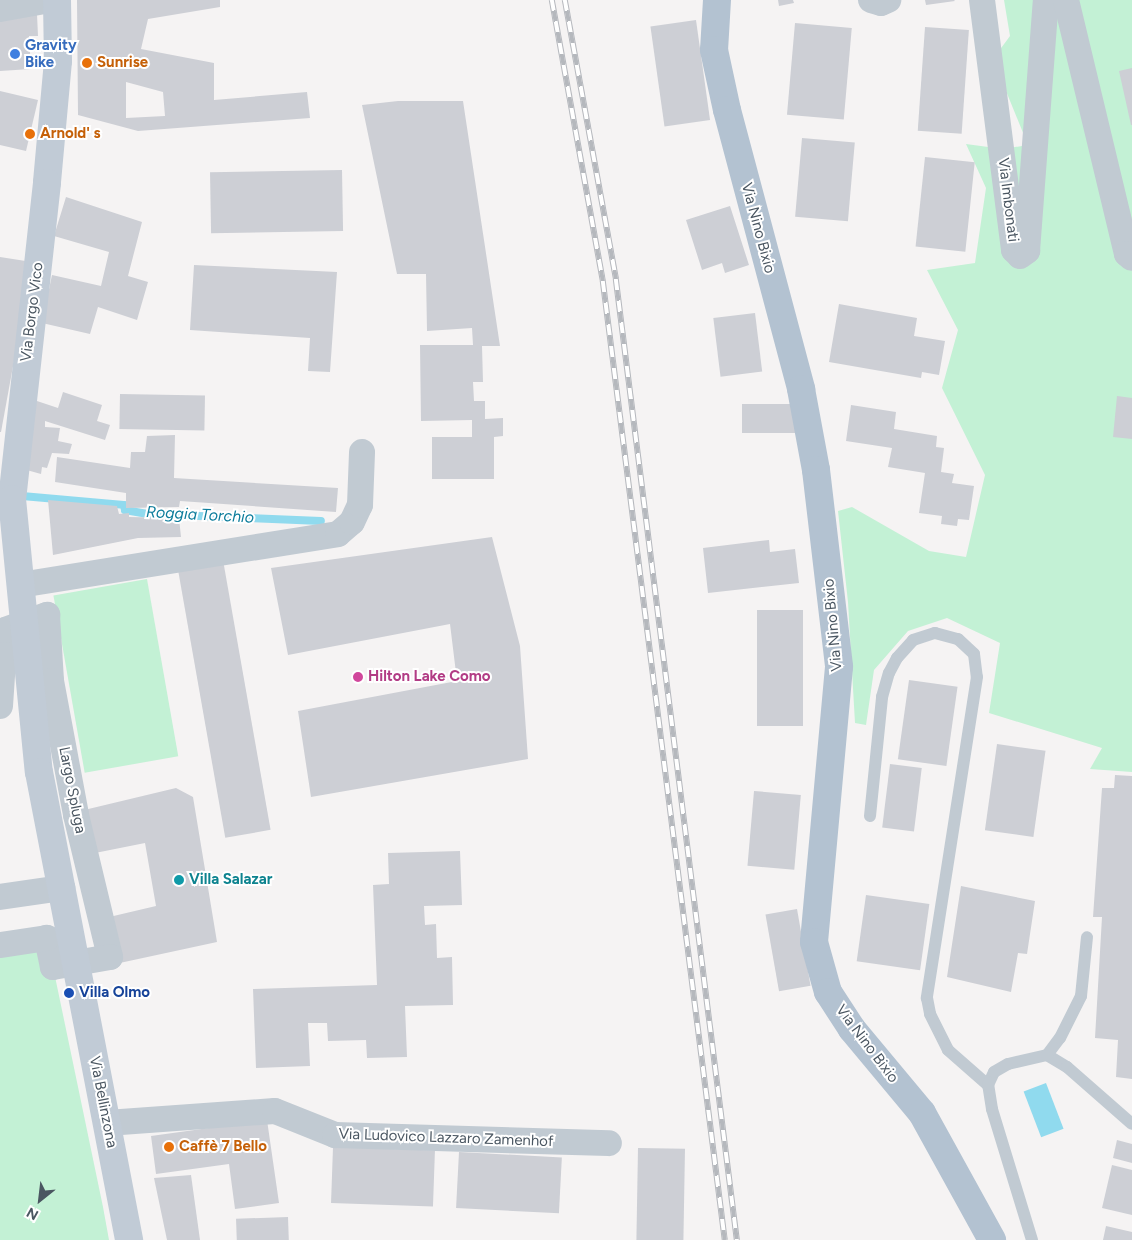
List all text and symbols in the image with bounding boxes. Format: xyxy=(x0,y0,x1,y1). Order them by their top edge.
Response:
place label: Gravity Bike xyxy=(25,36,77,71)
marker: Gravity Bike xyxy=(9,48,21,60)
place label: Sunrise xyxy=(97,54,148,72)
marker: Sunrise xyxy=(81,57,93,69)
place label: Arnold' s xyxy=(40,125,100,143)
marker: Arnold' s xyxy=(24,128,36,140)
street label: Via Imbonati xyxy=(994,157,1022,243)
street label: Via Nino Bixio xyxy=(737,181,779,275)
street label: Via Borgo Vico xyxy=(17,261,47,363)
water label: Roggia Torchio xyxy=(145,503,255,527)
street label: Via Nino Bixio xyxy=(820,578,846,672)
place label: Hilton Lake Como xyxy=(368,668,491,686)
marker: Hilton Lake Como xyxy=(352,671,364,683)
street label: Largo Spluga xyxy=(55,745,89,835)
place label: Villa Salazar xyxy=(189,871,272,889)
marker: Villa Salazar xyxy=(173,874,185,886)
place label: Villa Olmo xyxy=(79,984,150,1002)
marker: Villa Olmo xyxy=(63,987,75,999)
street label: Via Nino Bixio xyxy=(832,1001,902,1087)
street label: Via Bellinzona xyxy=(85,1055,121,1149)
street label: Via Ludovico Lazzaro Zamenhof xyxy=(338,1125,554,1151)
place label: Caffè 7 Bello xyxy=(179,1138,267,1156)
marker: Caffè 7 Bello xyxy=(163,1141,175,1153)
north arrow xyxy=(15,1175,65,1225)
text: N xyxy=(24,1204,41,1224)

